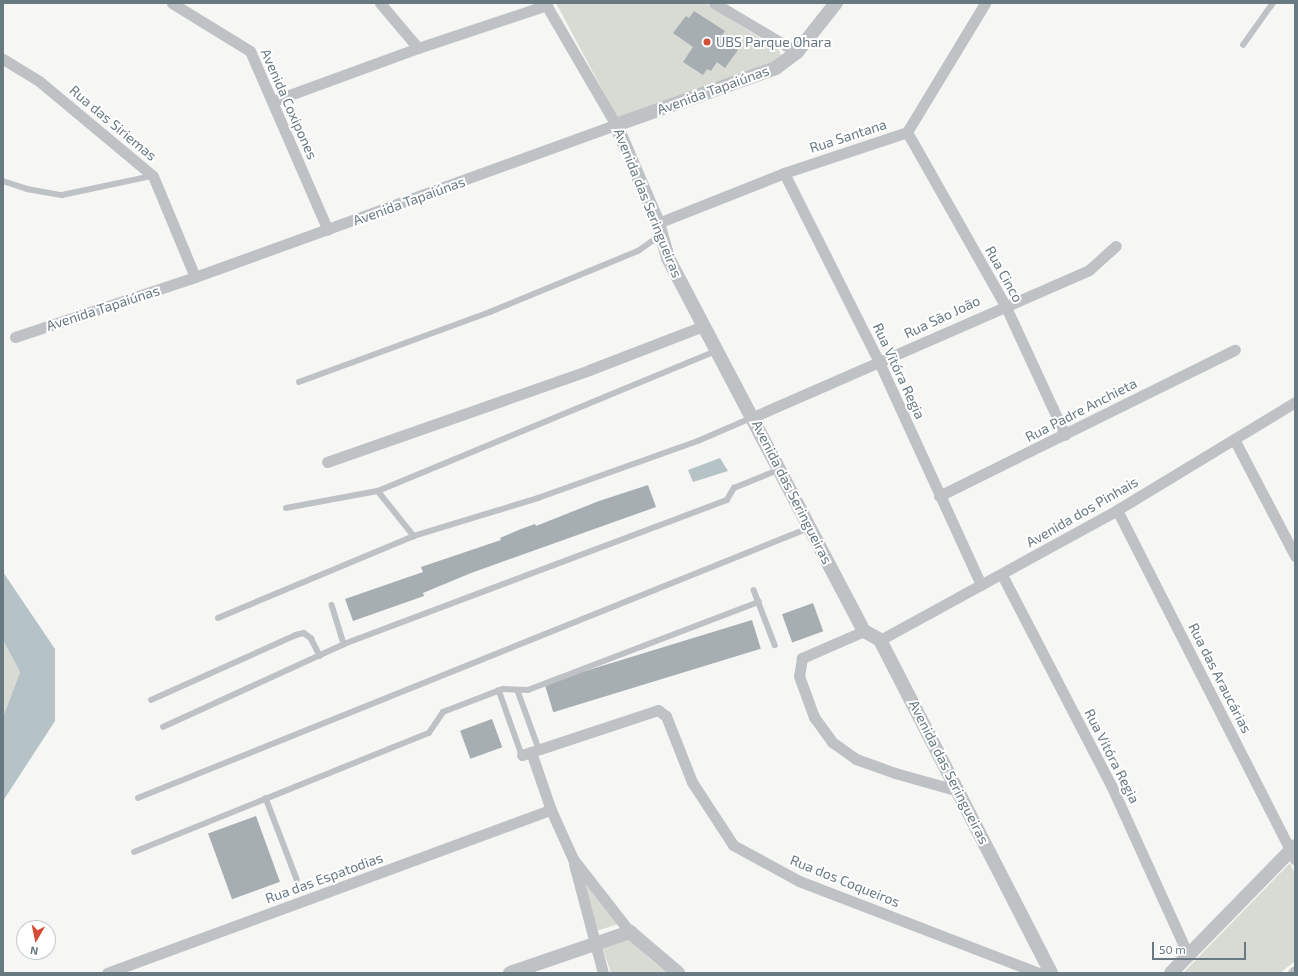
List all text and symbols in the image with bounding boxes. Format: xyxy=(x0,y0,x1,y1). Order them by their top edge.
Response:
place label: UBS Parque Ohara xyxy=(716,34,831,50)
marker: UBS Parque Ohara xyxy=(701,36,713,48)
street label: Avenida Coxipones xyxy=(257,46,321,162)
street label: Avenida Tapaiúnas xyxy=(654,62,772,118)
street label: Rua das Siriemas xyxy=(66,82,160,164)
street label: Rua Santana xyxy=(807,116,889,156)
street label: Avenida das Seringueiras xyxy=(610,126,686,280)
street label: Avenida Tapaiúnas xyxy=(350,173,468,229)
street label: Rua Cinco xyxy=(982,243,1026,305)
street label: Avenida Tapaiúnas xyxy=(44,282,162,334)
street label: Rua São João xyxy=(901,292,983,342)
street label: Rua Vitóra Regia xyxy=(869,320,929,422)
street label: Rua Padre Anchieta xyxy=(1022,375,1140,445)
street label: Avenida das Seringueiras xyxy=(748,417,836,567)
street label: Avenida dos Pinhais xyxy=(1023,473,1141,551)
street label: Rua das Araucárias xyxy=(1185,620,1255,736)
street label: Avenida das Seringueiras xyxy=(905,697,993,847)
street label: Rua Vitóra Regia xyxy=(1081,706,1143,806)
street label: Rua das Espatodias xyxy=(263,849,385,907)
street label: Rua dos Coqueiros xyxy=(788,851,902,911)
north arrow xyxy=(16,920,56,960)
scale bar xyxy=(1154,934,1248,960)
text: 50 m xyxy=(1159,942,1186,956)
text: N xyxy=(29,944,39,958)

